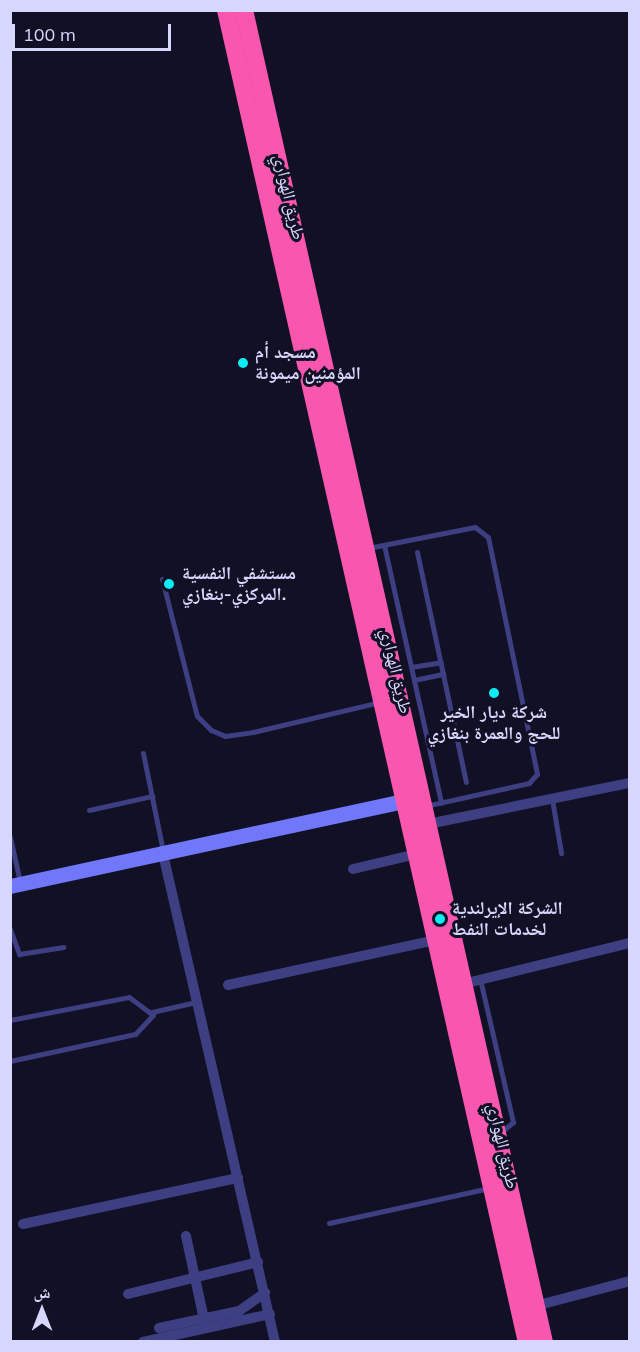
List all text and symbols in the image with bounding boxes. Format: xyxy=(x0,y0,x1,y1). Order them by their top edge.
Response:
scale bar xyxy=(15,12,174,50)
text: 100 m xyxy=(23,23,76,46)
street label: طريق الهواري xyxy=(269,152,309,242)
place label: مسجد أم المؤمنين ميمونة xyxy=(255,342,361,385)
marker: مسجد أم المؤمنين ميمونة xyxy=(236,356,250,370)
place label: مستشفي النفسية المركزي-بنغازي. xyxy=(182,563,296,606)
marker: مستشفي النفسية المركزي-بنغازي. xyxy=(160,575,178,593)
street label: طريق الهواري xyxy=(376,626,416,716)
marker: شركة ديار الخير للحج والعمرة بنغازي xyxy=(487,686,501,700)
place label: شركة ديار الخير للحج والعمرة بنغازي xyxy=(428,702,560,744)
place label: الشركة الإيرلندية لخدمات النفط xyxy=(452,898,563,940)
marker: الشركة الإيرلندية لخدمات النفط xyxy=(433,912,447,926)
street label: طريق الهواري xyxy=(483,1101,523,1191)
north arrow xyxy=(12,1280,72,1340)
text: ش xyxy=(34,1282,50,1302)

